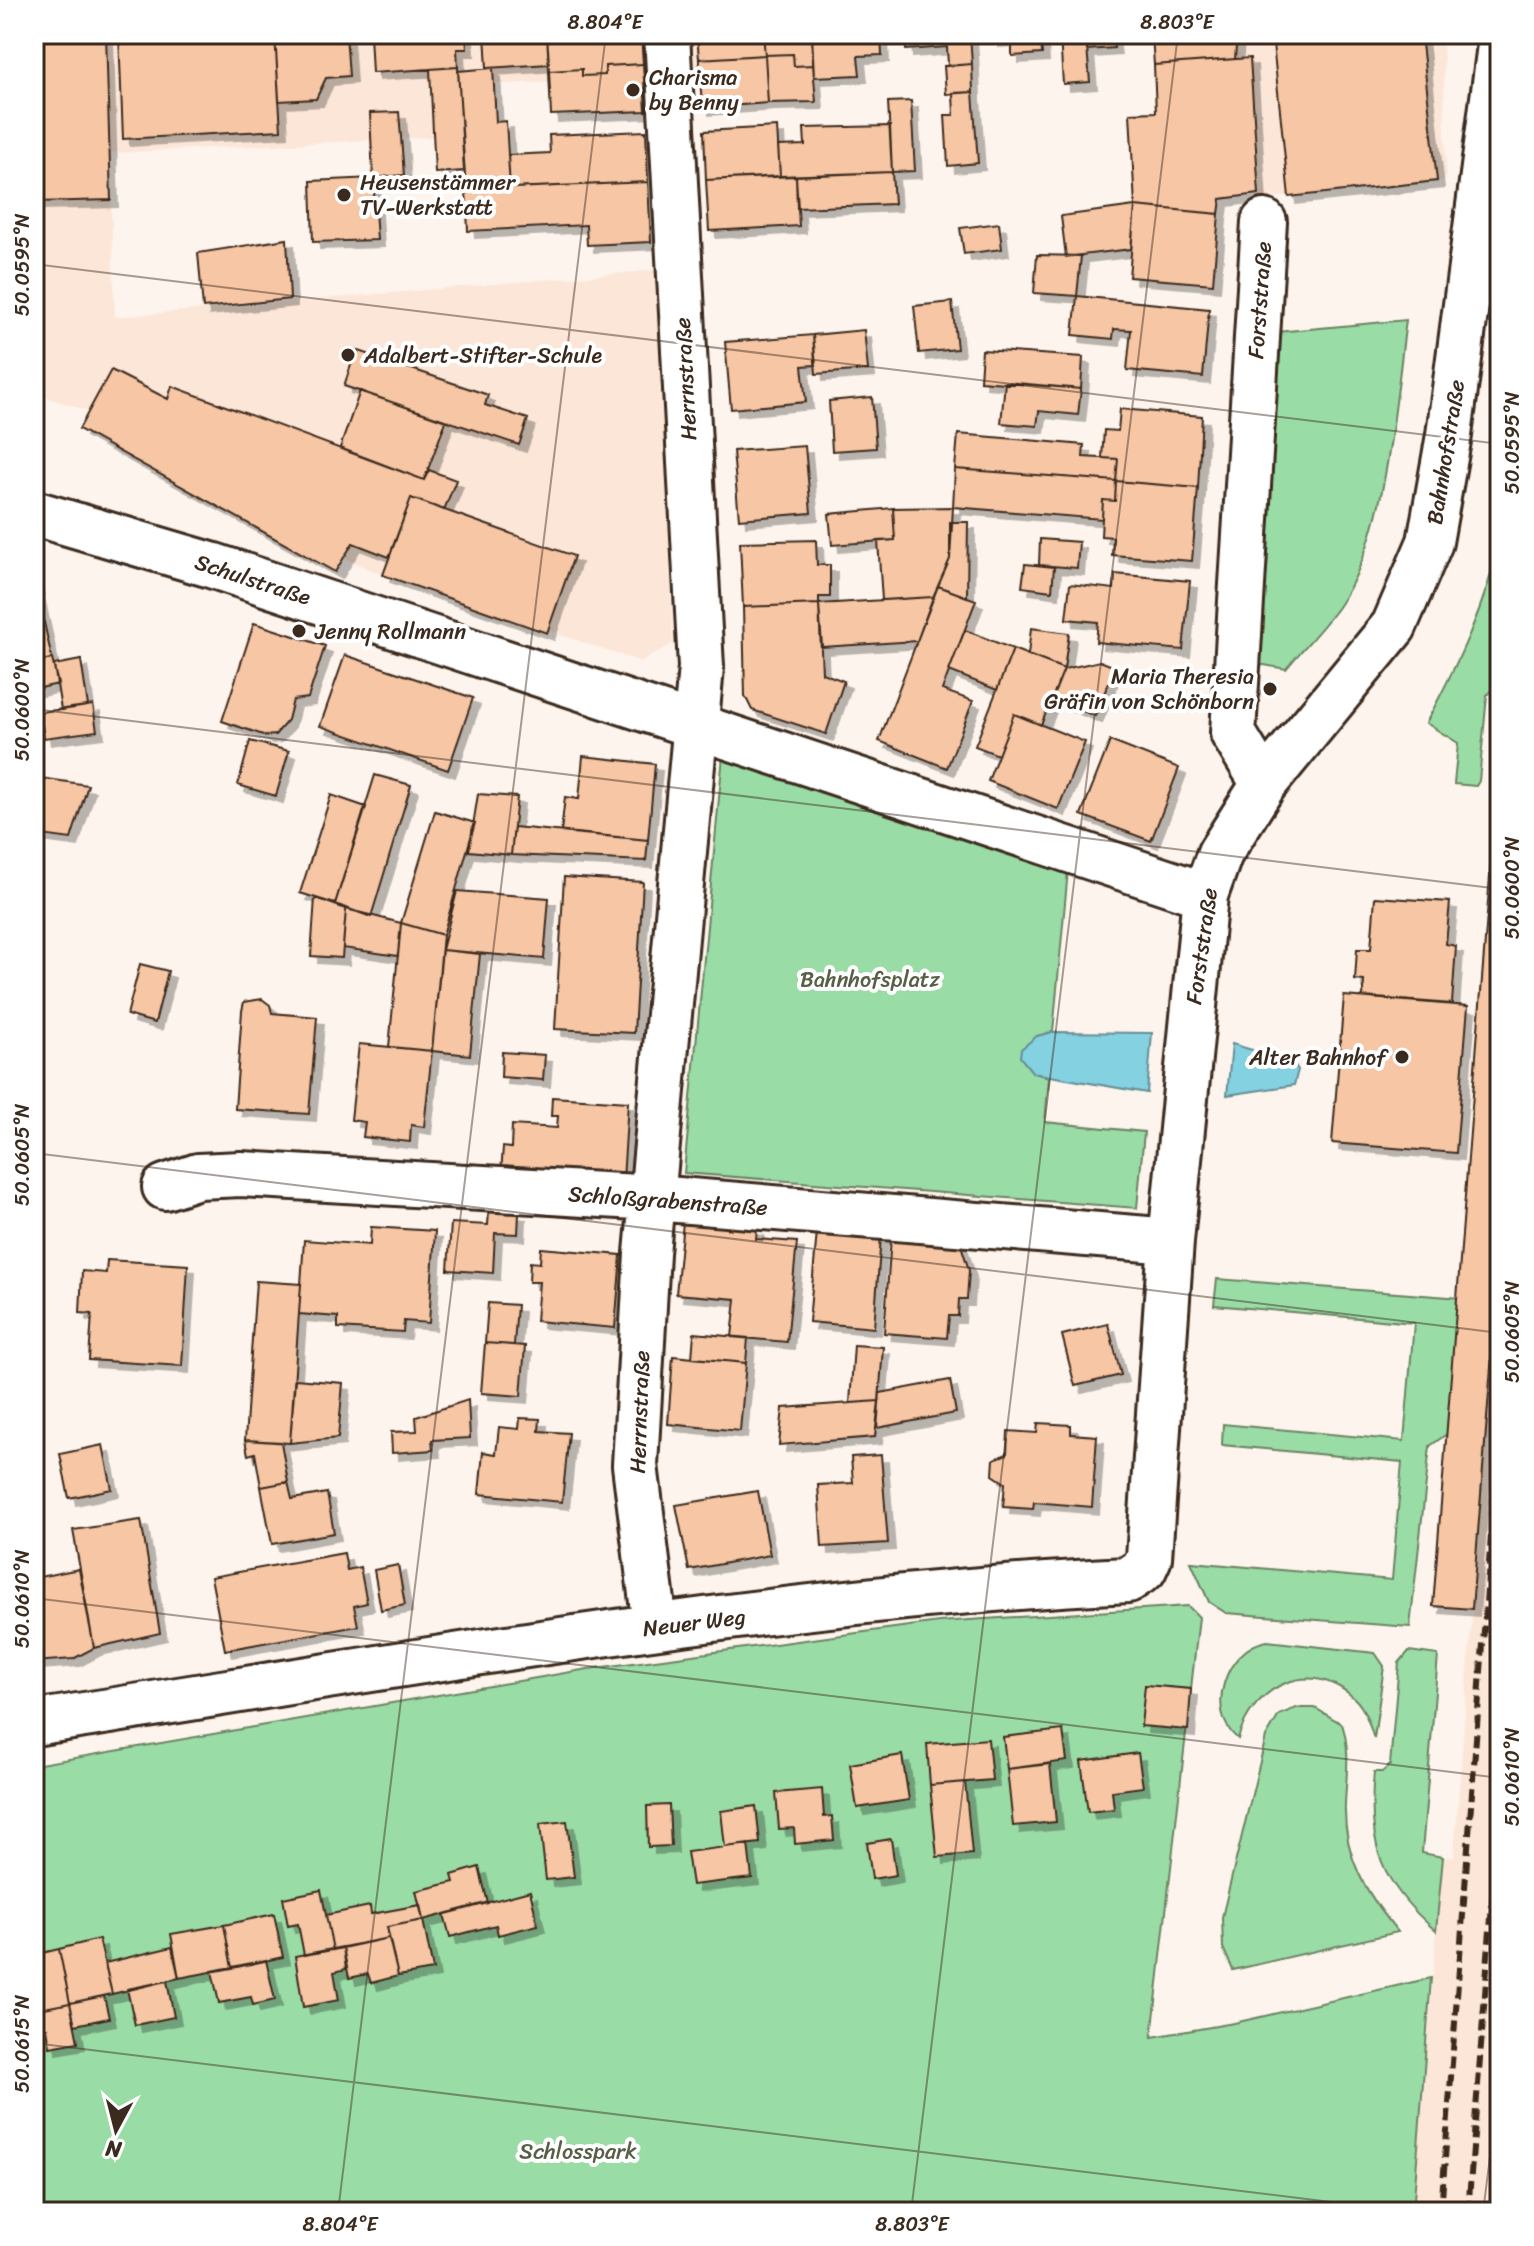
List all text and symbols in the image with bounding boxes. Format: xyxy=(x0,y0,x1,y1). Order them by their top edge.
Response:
text: 8.804°E xyxy=(568,5,644,40)
text: 8.803°E xyxy=(1140,5,1216,40)
place label: Charisma by Benny xyxy=(649,58,739,122)
marker: Charisma by Benny xyxy=(624,81,642,99)
place label: Heusenstämmer TV-Werkstatt xyxy=(360,163,517,227)
marker: Heusenstämmer TV-Werkstatt xyxy=(335,186,353,204)
text: 50.0595°N xyxy=(5,214,40,316)
street label: Forststraße xyxy=(1236,240,1283,360)
street label: Herrnstraße xyxy=(663,316,708,441)
place label: Adalbert-Stifter-Schule xyxy=(363,336,602,375)
marker: Adalbert-Stifter-Schule xyxy=(339,346,357,364)
street label: Bahnhofstraße xyxy=(1415,377,1476,527)
text: 50.0595°N xyxy=(1495,392,1530,494)
street label: Schulstraße xyxy=(190,542,316,617)
place label: Jenny Rollmann xyxy=(314,612,466,651)
marker: Jenny Rollmann xyxy=(290,622,308,640)
place label: Maria Theresia Gräfin von Schönborn xyxy=(1044,657,1254,721)
text: 50.0600°N xyxy=(5,659,40,761)
marker: Maria Theresia Gräfin von Schönborn xyxy=(1261,680,1279,698)
text: 50.0600°N xyxy=(1495,837,1530,939)
street label: Forststraße xyxy=(1174,885,1229,1007)
park label: Bahnhofsplatz xyxy=(800,960,940,999)
place label: Alter Bahnhof xyxy=(1248,1038,1389,1077)
marker: Alter Bahnhof xyxy=(1393,1048,1411,1066)
text: 50.0605°N xyxy=(5,1104,40,1206)
street label: Schloßgrabenstraße xyxy=(567,1174,769,1227)
text: 50.0605°N xyxy=(1495,1281,1530,1383)
street label: Herrnstraße xyxy=(618,1350,661,1474)
text: 50.0610°N xyxy=(5,1550,40,1648)
street label: Neuer Weg xyxy=(640,1597,748,1648)
text: 50.0610°N xyxy=(1495,1728,1530,1826)
text: 50.0615°N xyxy=(5,1995,40,2093)
north arrow xyxy=(76,2090,156,2170)
text: N xyxy=(103,2129,125,2170)
park label: Schlosspark xyxy=(519,2132,637,2171)
text: 8.804°E xyxy=(303,2207,379,2242)
text: 8.803°E xyxy=(875,2207,951,2242)

